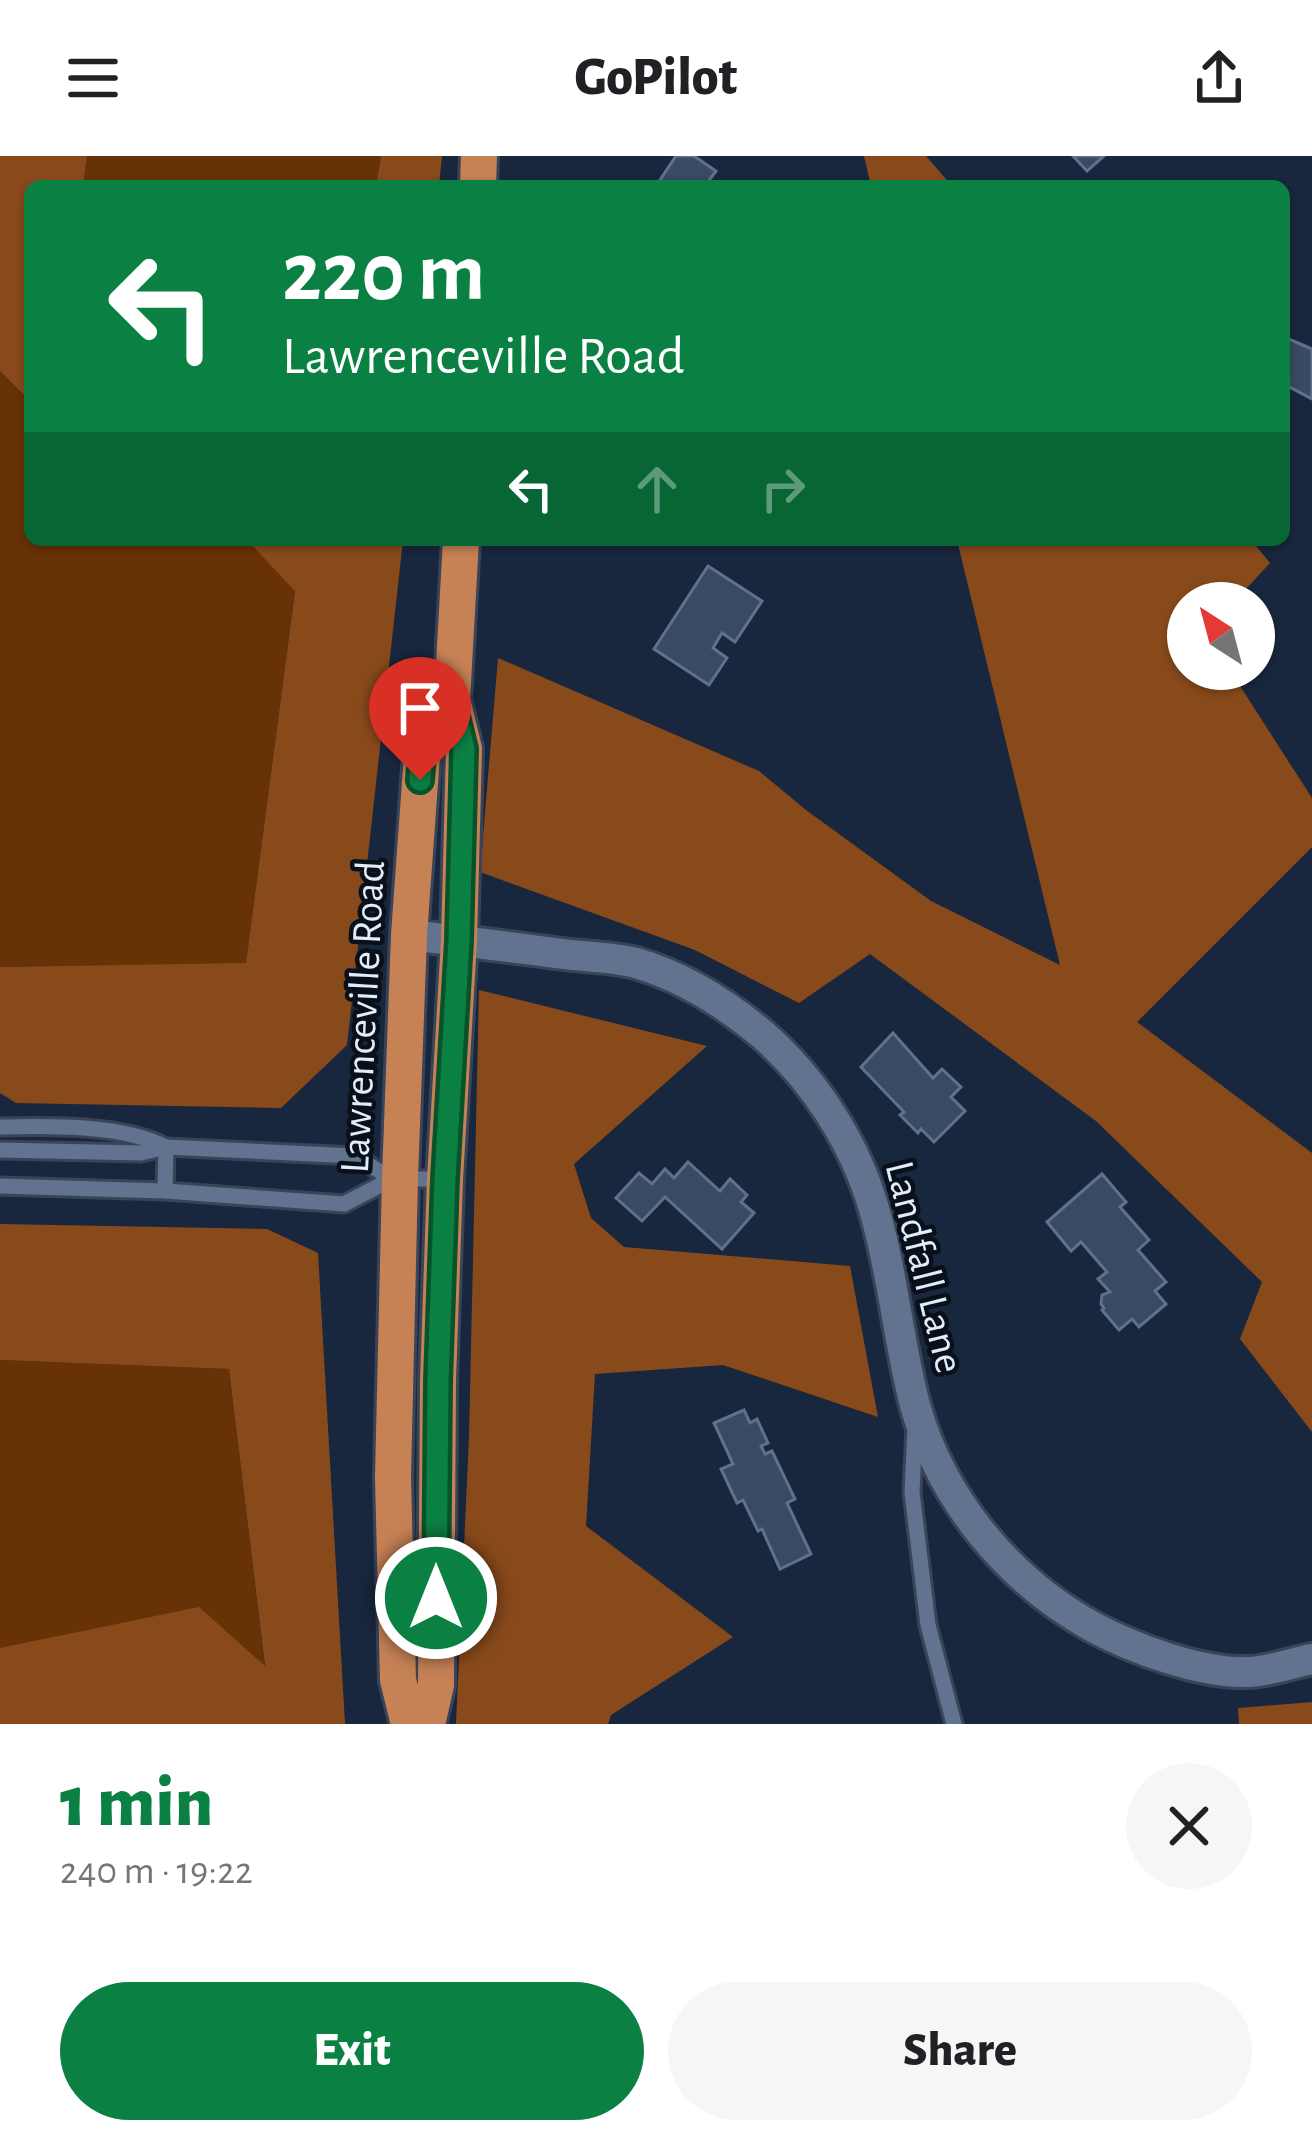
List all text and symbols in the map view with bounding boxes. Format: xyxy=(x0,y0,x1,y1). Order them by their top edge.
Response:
icon: menu xyxy=(60,45,126,111)
icon: share xyxy=(1186,45,1252,111)
text: GoPilot xyxy=(575,51,737,105)
icon: left xyxy=(84,228,240,384)
text: 220 m xyxy=(282,232,485,316)
text: Lawrenceville Road xyxy=(282,330,685,384)
icon: left xyxy=(498,456,564,522)
icon: ahead xyxy=(624,456,690,522)
icon: right xyxy=(750,456,816,522)
north arrow xyxy=(1167,582,1275,690)
map controls xyxy=(1167,582,1275,690)
pin xyxy=(369,657,471,780)
icon: arrive xyxy=(387,675,453,741)
street label: Lawrenceville Road xyxy=(334,859,392,1175)
street label: Landfall Lane xyxy=(877,1157,971,1377)
position arrow xyxy=(373,1535,499,1661)
button: close xyxy=(1126,1763,1252,1889)
text: 1 min xyxy=(60,1767,213,1839)
text: 240 m · 19:22 xyxy=(60,1852,253,1891)
button: Exit xyxy=(60,1982,644,2120)
button: Share xyxy=(668,1982,1252,2120)

